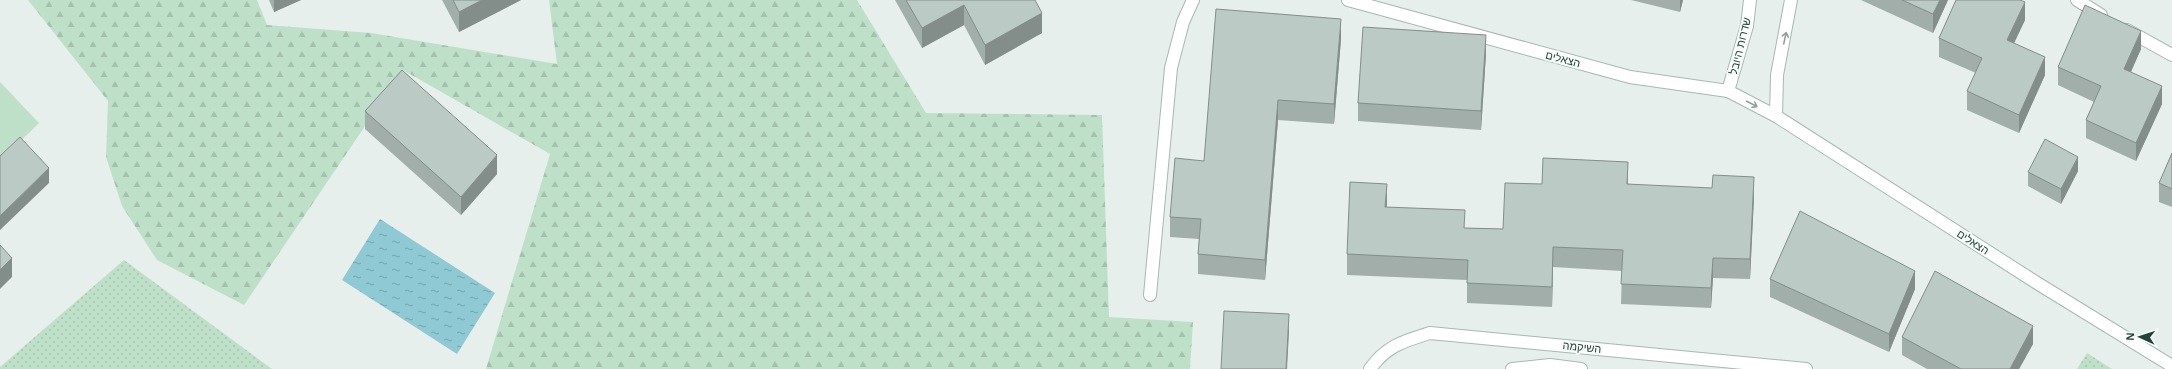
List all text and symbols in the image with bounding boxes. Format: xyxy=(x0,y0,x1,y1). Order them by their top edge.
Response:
street label: שדרות היובל xyxy=(1727,16,1753,76)
one-way arrow xyxy=(1781,32,1789,45)
street label: הצאלים xyxy=(1544,49,1582,69)
one-way arrow xyxy=(1746,100,1758,108)
street label: הצאלים xyxy=(1955,227,1991,257)
north arrow xyxy=(2120,317,2160,357)
text: N xyxy=(2124,332,2136,341)
street label: השיקמה xyxy=(1562,339,1602,355)

